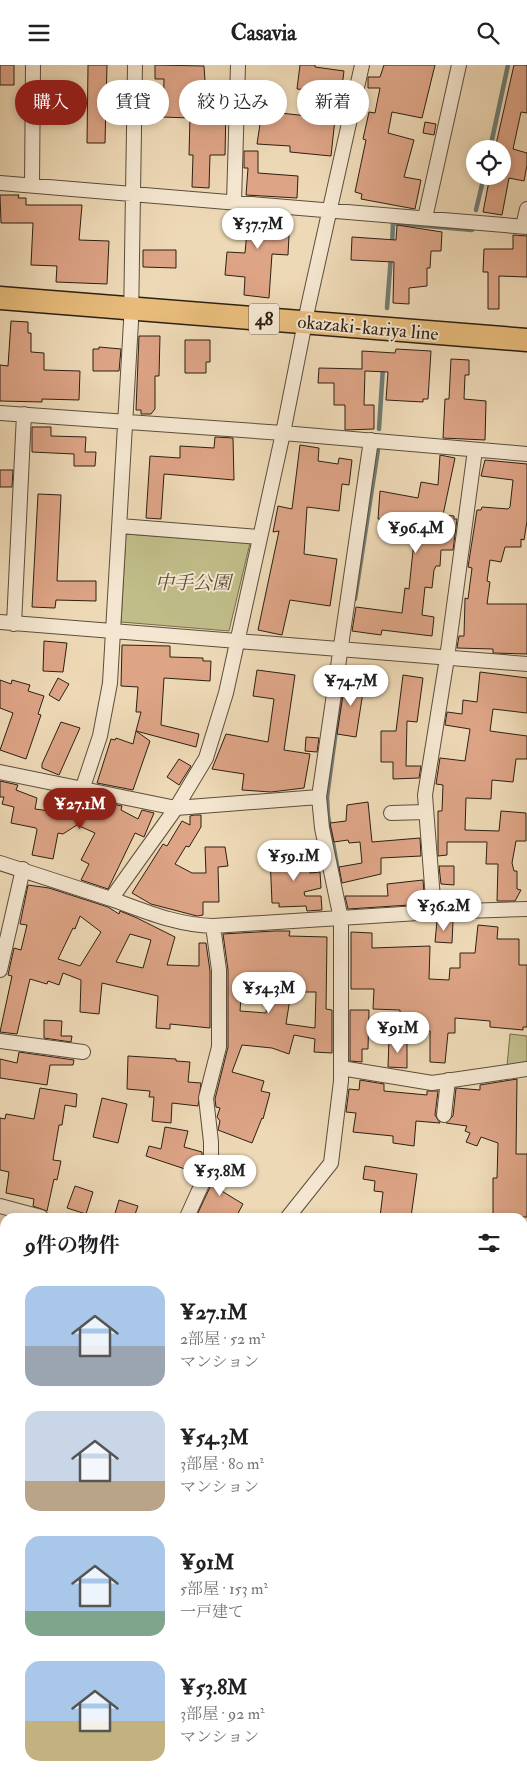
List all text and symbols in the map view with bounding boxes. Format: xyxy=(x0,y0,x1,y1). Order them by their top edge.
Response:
icon: menu xyxy=(25,19,53,47)
text: Casavia xyxy=(231,19,296,47)
icon: search xyxy=(474,19,502,47)
chip: 購入 xyxy=(15,80,87,125)
chip: 賃貸 xyxy=(97,80,169,125)
chip: 絞り込み xyxy=(179,80,287,125)
chip: 新着 xyxy=(297,80,369,125)
map controls xyxy=(466,140,511,185)
button: locate xyxy=(466,140,511,185)
pin: ¥37.7M xyxy=(217,207,299,250)
text: ¥37.7M xyxy=(233,214,283,234)
road number: 48 xyxy=(249,303,279,335)
street label: okazaki-kariya line xyxy=(296,310,440,346)
pin: ¥96.4M xyxy=(375,511,457,554)
text: ¥96.4M xyxy=(388,518,444,538)
park label: 中手公園 xyxy=(155,571,234,595)
pin: ¥74.7M xyxy=(310,665,392,707)
text: ¥74.7M xyxy=(324,671,378,691)
pin: ¥27.1M xyxy=(39,787,121,830)
text: ¥27.1M xyxy=(54,794,106,814)
pin: ¥59.1M xyxy=(253,839,335,882)
text: ¥59.1M xyxy=(268,846,320,866)
pin: ¥36.2M xyxy=(403,889,485,932)
text: ¥36.2M xyxy=(418,896,470,916)
pin: ¥54.3M xyxy=(228,971,310,1014)
text: ¥54.3M xyxy=(243,978,295,998)
pin: ¥91M xyxy=(368,1011,428,1054)
text: ¥91M xyxy=(377,1018,419,1038)
pin: ¥53.8M xyxy=(179,1155,261,1197)
text: ¥53.8M xyxy=(194,1161,246,1181)
icon: filters xyxy=(475,1229,503,1257)
text: 9件の物件 xyxy=(25,1232,120,1259)
text: ¥27.1M xyxy=(180,1299,247,1326)
icon: home xyxy=(65,1306,125,1366)
text: 2部屋 · 52 m² xyxy=(180,1329,265,1349)
text: マンション xyxy=(180,1352,259,1372)
text: ¥54.3M xyxy=(180,1424,249,1451)
icon: home xyxy=(65,1431,125,1491)
text: 3部屋 · 80 m² xyxy=(180,1454,264,1474)
text: マンション xyxy=(180,1477,259,1497)
text: ¥91M xyxy=(180,1549,234,1576)
icon: home xyxy=(65,1556,125,1616)
text: 5部屋 · 153 m² xyxy=(180,1579,268,1599)
text: 一戸建て xyxy=(180,1602,244,1622)
text: ¥53.8M xyxy=(180,1674,247,1701)
icon: home xyxy=(65,1681,125,1741)
text: 3部屋 · 92 m² xyxy=(180,1704,265,1724)
text: マンション xyxy=(180,1727,259,1747)

